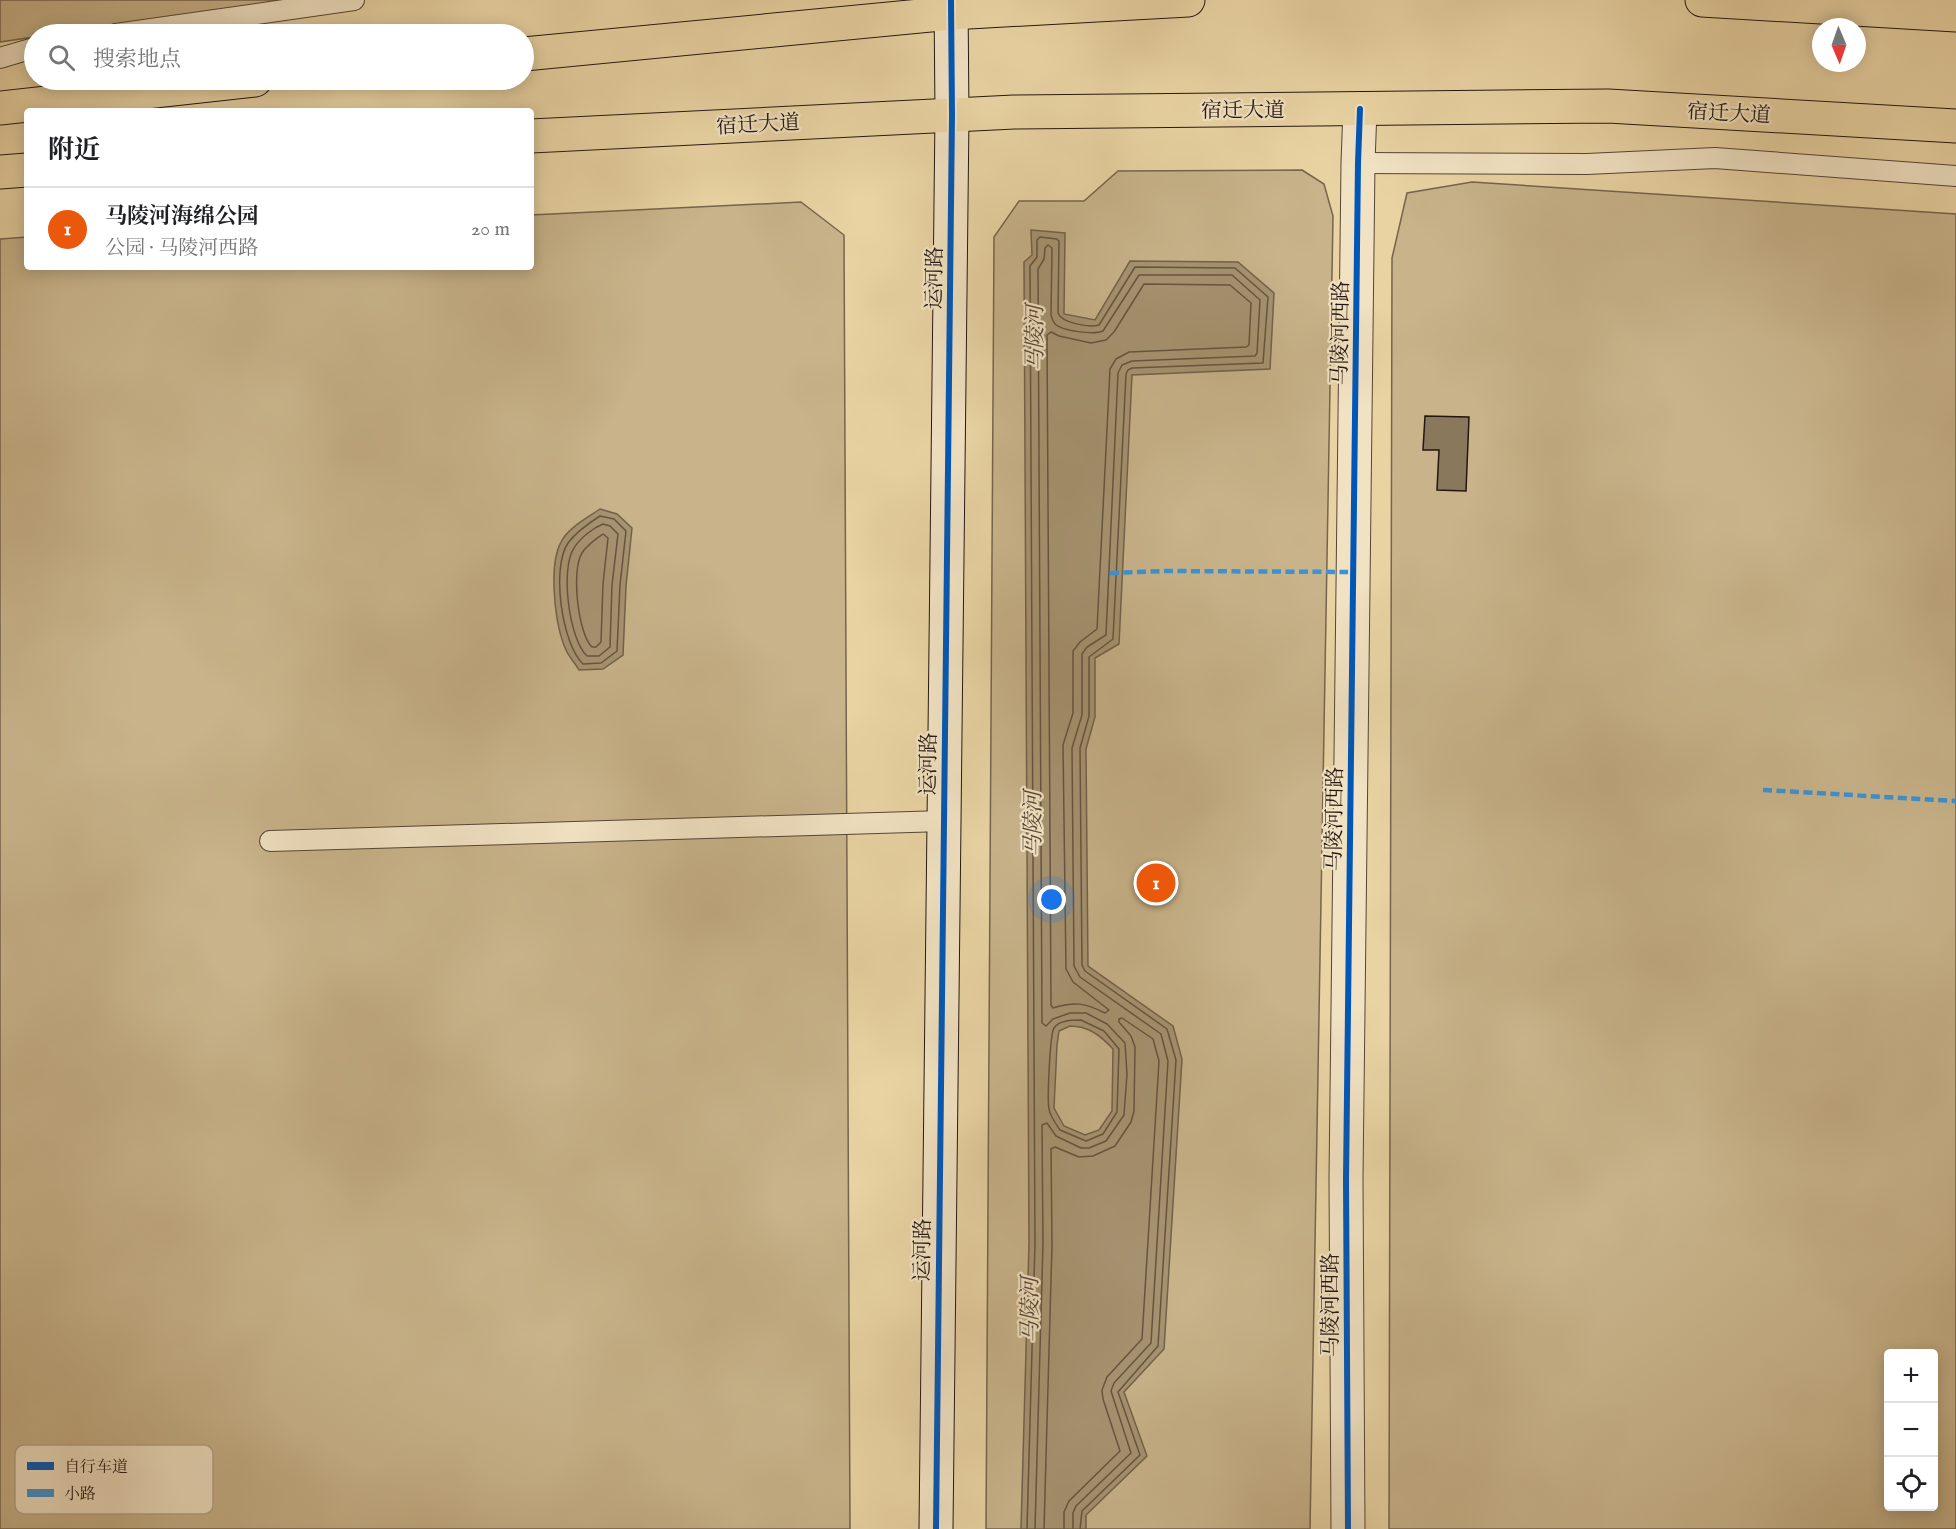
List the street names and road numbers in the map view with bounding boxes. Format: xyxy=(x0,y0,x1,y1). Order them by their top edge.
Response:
street label: 宿迁大道 xyxy=(1201,98,1285,125)
street label: 宿迁大道 xyxy=(1686,99,1772,130)
street label: 宿迁大道 xyxy=(715,110,801,141)
street label: 运河路 xyxy=(921,246,950,310)
street label: 马陵河西路 xyxy=(1327,280,1356,386)
street label: 运河路 xyxy=(915,732,944,796)
street label: 马陵河西路 xyxy=(1321,766,1350,872)
street label: 运河路 xyxy=(909,1218,938,1282)
street label: 马陵河西路 xyxy=(1318,1253,1345,1358)

